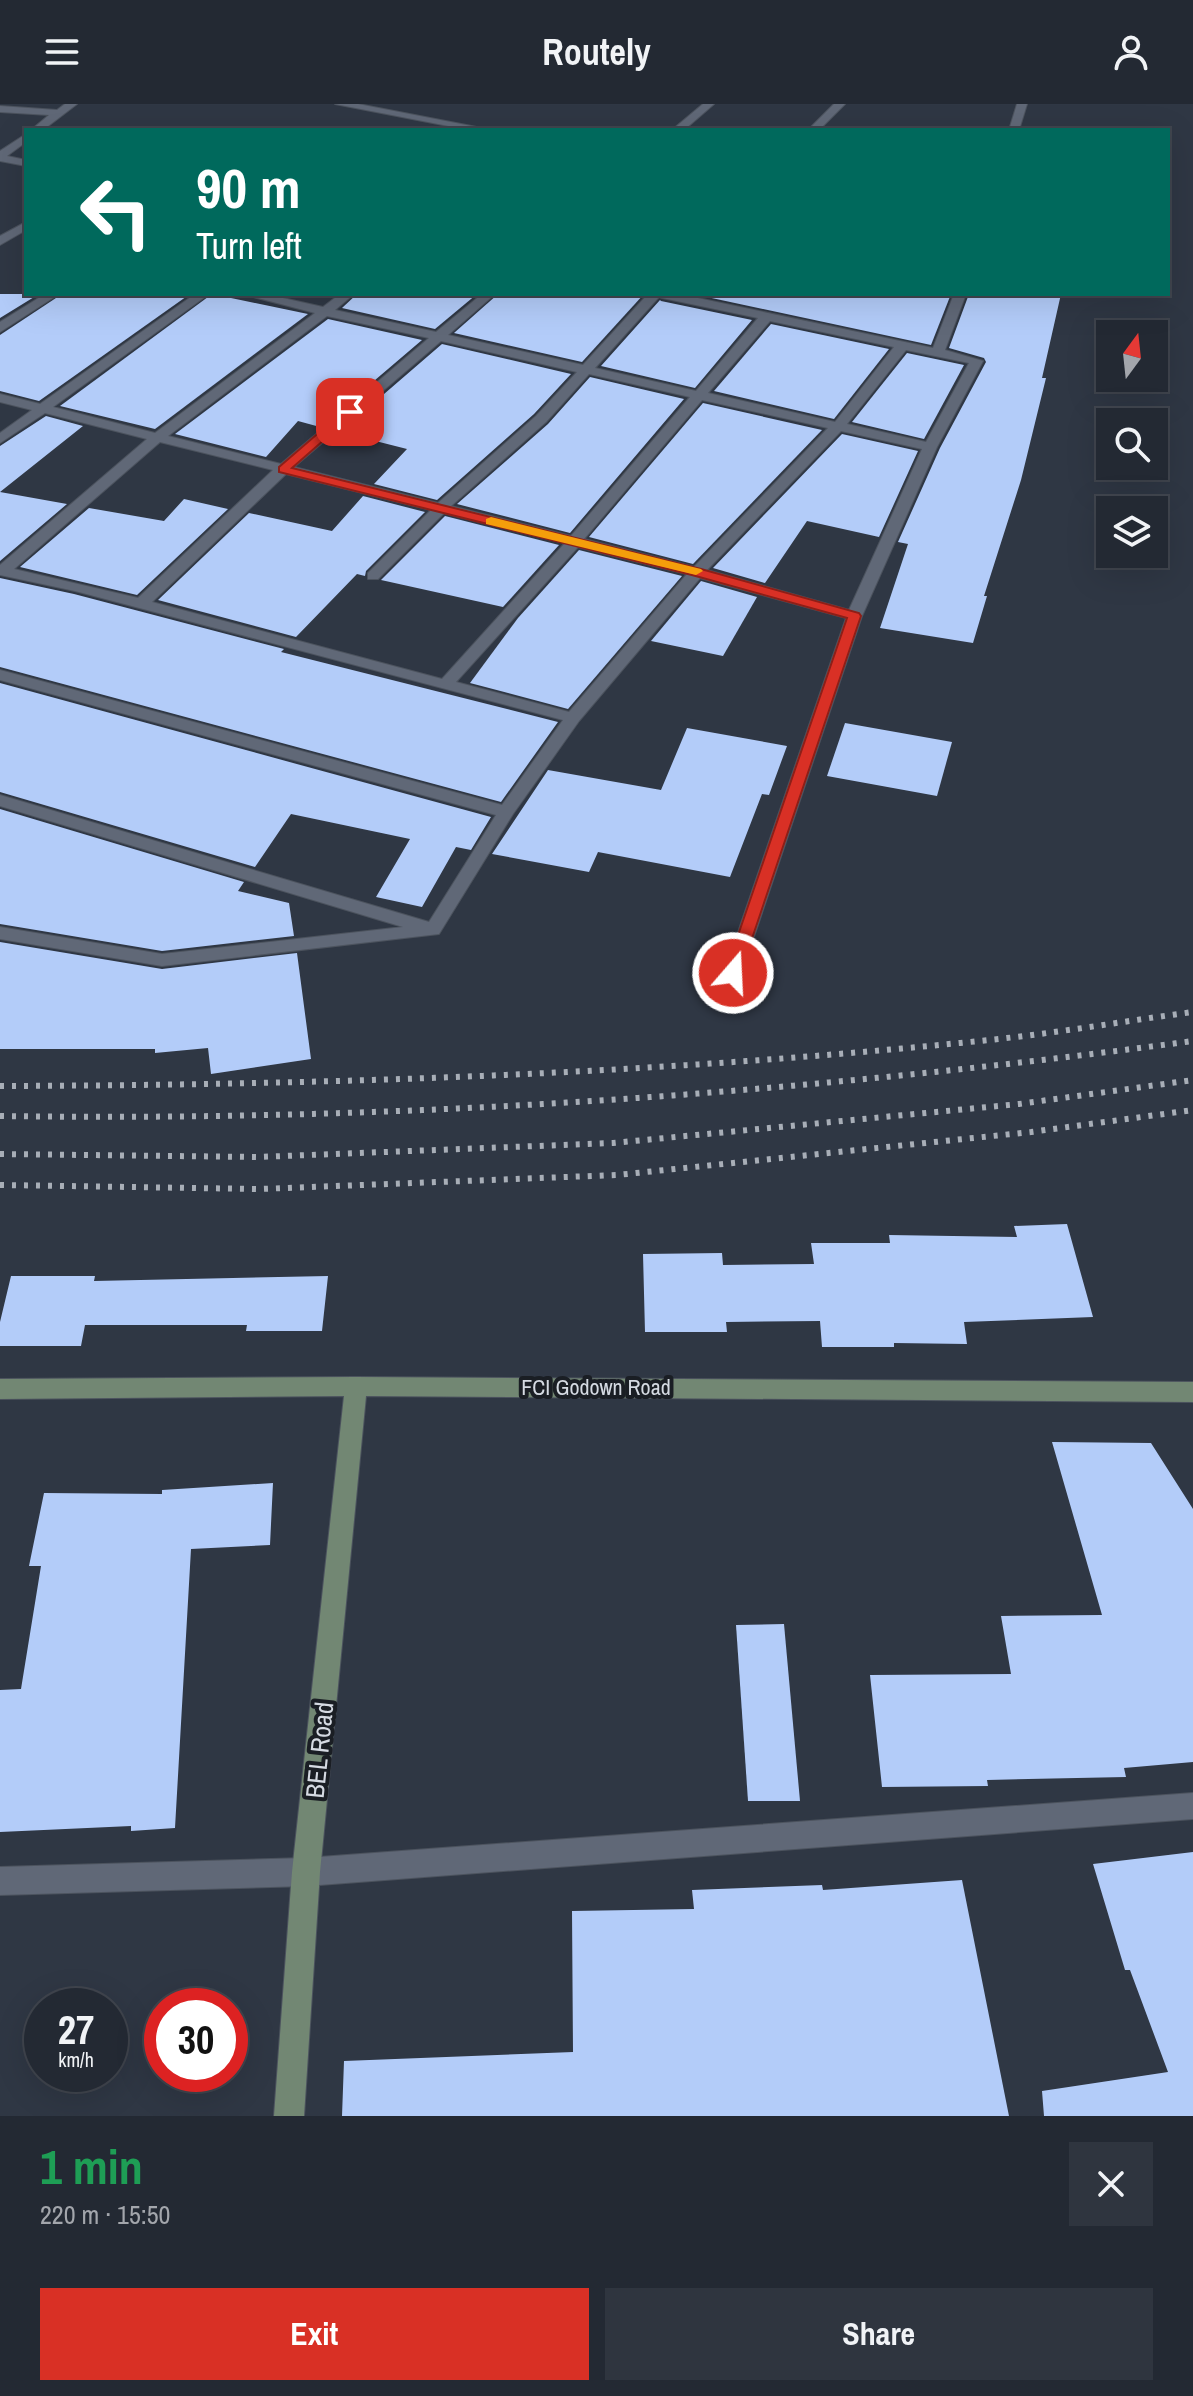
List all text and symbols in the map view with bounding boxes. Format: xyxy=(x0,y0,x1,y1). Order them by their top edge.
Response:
text: Routely xyxy=(542,28,651,76)
icon: menu xyxy=(40,30,84,74)
icon: person xyxy=(1109,30,1153,74)
text: 90 m xyxy=(196,150,301,225)
icon: left xyxy=(64,160,168,264)
text: Turn left xyxy=(196,222,302,270)
north arrow xyxy=(1096,320,1168,392)
map controls xyxy=(1096,320,1168,568)
pin xyxy=(316,378,384,446)
icon: arrive xyxy=(328,390,372,434)
button: search xyxy=(1096,408,1168,480)
button: layers xyxy=(1096,496,1168,568)
position arrow xyxy=(691,931,775,1015)
street label: FCI Godown Road xyxy=(521,1372,671,1402)
street label: BEL Road xyxy=(297,1700,341,1800)
speed limit sign: 30 xyxy=(144,1988,248,2092)
text: 27 xyxy=(58,2003,94,2056)
text: km/h xyxy=(58,2046,94,2073)
text: 1 min xyxy=(40,2134,143,2199)
button: close xyxy=(1069,2142,1153,2226)
text: 220 m · 15:50 xyxy=(40,2197,170,2232)
button: Exit xyxy=(40,2288,589,2380)
button: Share xyxy=(605,2288,1153,2380)

